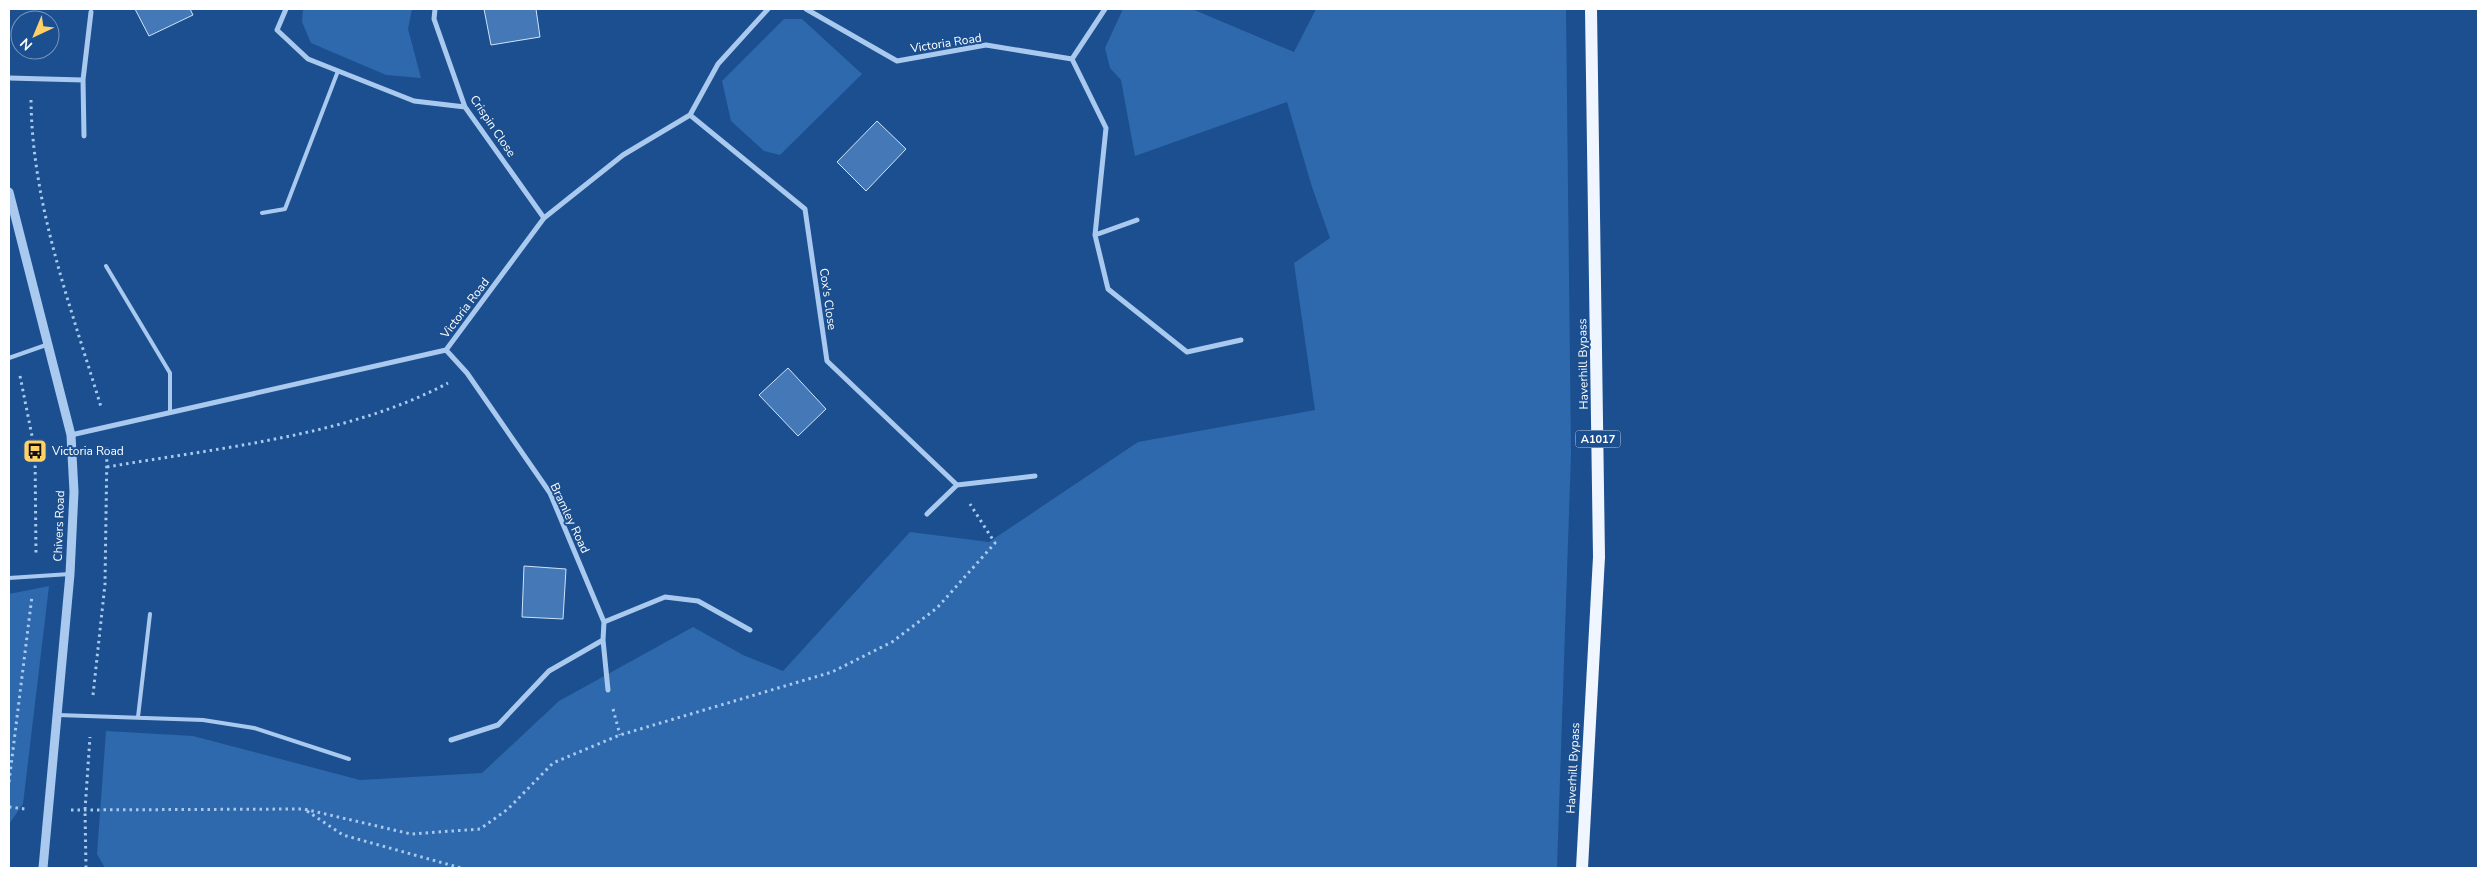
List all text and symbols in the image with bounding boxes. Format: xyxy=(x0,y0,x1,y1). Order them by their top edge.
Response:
north arrow xyxy=(10,10,60,60)
street label: Victoria Road xyxy=(908,29,983,57)
text: N xyxy=(16,34,37,54)
street label: Crispin Close xyxy=(467,92,519,160)
street label: Cox's Close xyxy=(816,267,840,331)
street label: Victoria Road xyxy=(436,274,493,342)
street label: Haverhill Bypass xyxy=(1574,318,1592,410)
road number: A1017 xyxy=(1576,430,1620,448)
bus stop icon: Victoria Road xyxy=(22,438,48,464)
place label: Victoria Road xyxy=(51,443,124,459)
street label: Bramley Road xyxy=(547,480,593,556)
street label: Chivers Road xyxy=(50,490,68,562)
street label: Haverhill Bypass xyxy=(1563,722,1583,814)

